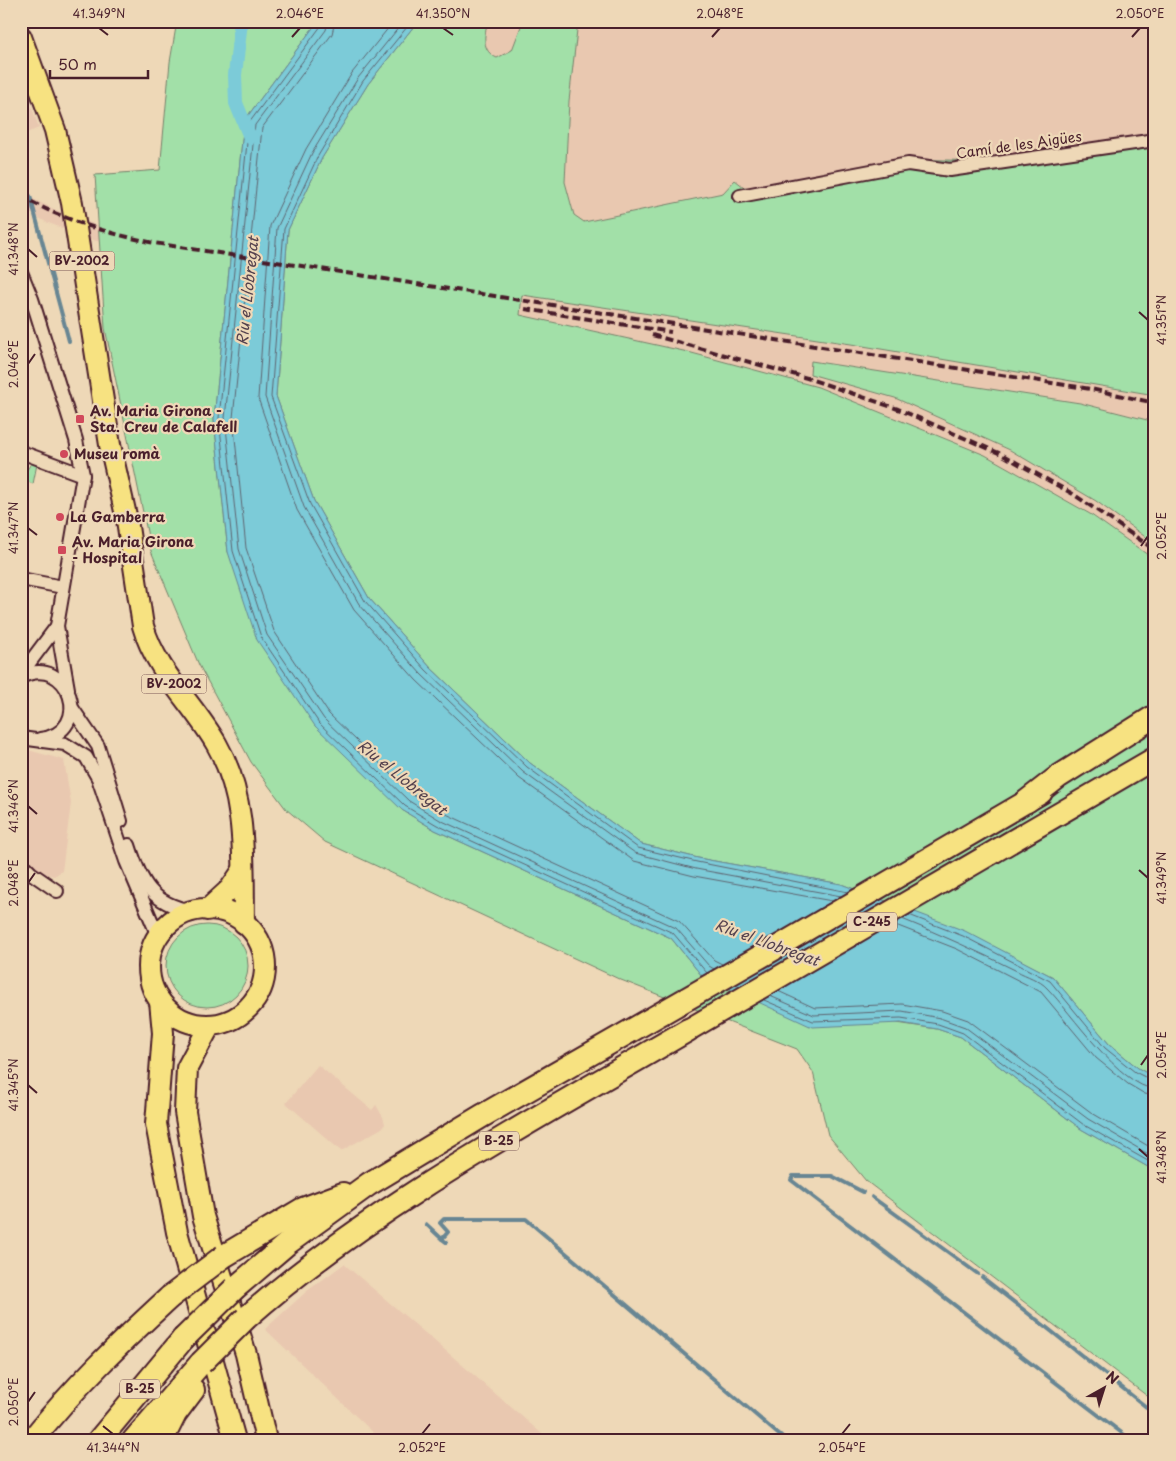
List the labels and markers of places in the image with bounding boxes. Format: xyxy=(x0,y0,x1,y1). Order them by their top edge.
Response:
place label: Av. Maria Girona - Sta. Creu de Calafell xyxy=(90,400,237,437)
marker: Av. Maria Girona - Sta. Creu de Calafell xyxy=(74,413,86,425)
place label: Museu romà xyxy=(74,443,160,464)
marker: Museu romà xyxy=(58,448,70,460)
place label: La Gamberra xyxy=(70,506,165,527)
marker: La Gamberra xyxy=(54,511,66,523)
place label: Av. Maria Girona - Hospital xyxy=(72,531,194,568)
marker: Av. Maria Girona - Hospital xyxy=(56,544,68,556)

